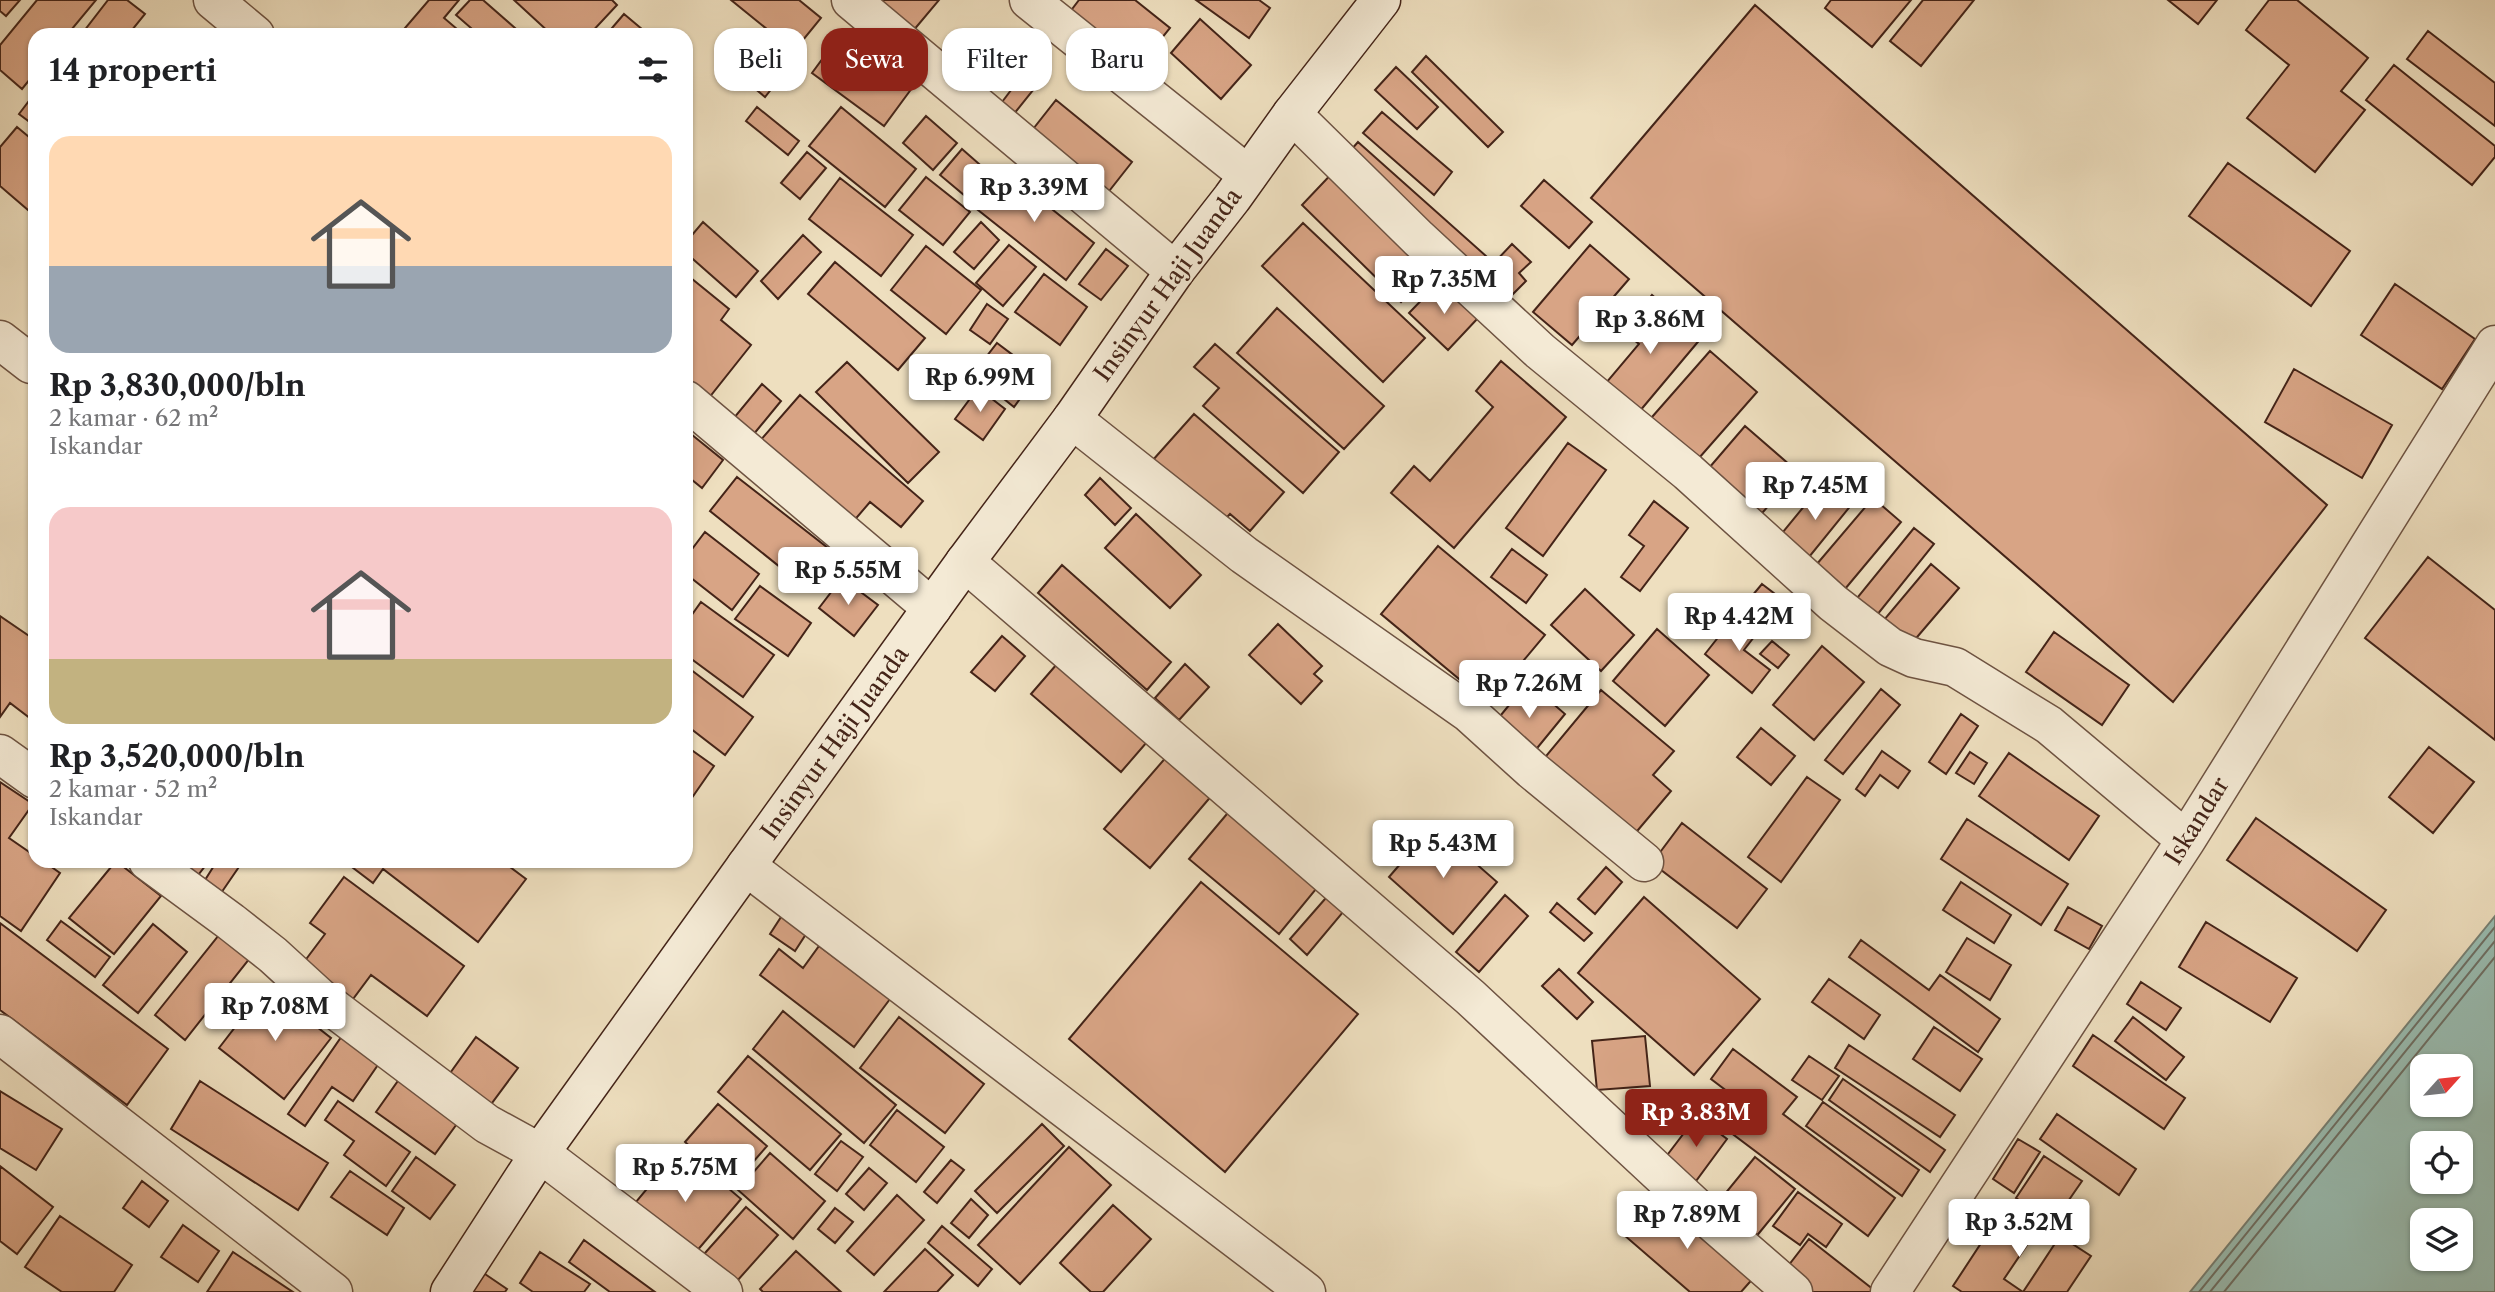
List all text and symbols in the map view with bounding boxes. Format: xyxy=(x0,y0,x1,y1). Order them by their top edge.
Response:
chip: Beli xyxy=(714,28,807,91)
chip: Sewa xyxy=(821,28,928,91)
chip: Filter xyxy=(942,28,1052,91)
chip: Baru xyxy=(1066,28,1168,91)
icon: filters xyxy=(634,51,672,89)
text: 14 properti xyxy=(49,52,217,89)
pin: Rp 3.39M xyxy=(962,164,1106,224)
text: Rp 3.39M xyxy=(979,173,1089,201)
icon: home xyxy=(298,181,424,307)
street label: Insinyur Haji Juanda xyxy=(1088,182,1248,387)
pin: Rp 7.35M xyxy=(1372,256,1516,316)
text: Rp 7.35M xyxy=(1391,265,1497,293)
pin: Rp 3.86M xyxy=(1578,296,1722,356)
text: Rp 3.86M xyxy=(1595,305,1705,333)
pin: Rp 6.99M xyxy=(908,354,1052,414)
text: Rp 6.99M xyxy=(925,363,1035,391)
text: Rp 3,830,000/bln xyxy=(49,367,306,404)
text: 2 kamar · 62 m² xyxy=(49,404,218,432)
text: Iskandar xyxy=(49,432,143,460)
pin: Rp 7.45M xyxy=(1743,462,1887,522)
text: Rp 7.45M xyxy=(1762,471,1868,499)
pin: Rp 5.55M xyxy=(776,548,920,607)
icon: home xyxy=(298,552,424,678)
text: Rp 5.55M xyxy=(794,556,902,584)
pin: Rp 4.42M xyxy=(1667,594,1811,653)
text: Rp 4.42M xyxy=(1684,602,1794,630)
street label: Insinyur Haji Juanda xyxy=(755,640,915,845)
pin: Rp 7.26M xyxy=(1457,660,1601,720)
text: Rp 7.26M xyxy=(1475,669,1583,697)
text: Rp 3,520,000/bln xyxy=(49,738,305,775)
street label: Iskandar xyxy=(2158,772,2235,870)
text: 2 kamar · 52 m² xyxy=(49,775,217,803)
text: Iskandar xyxy=(49,803,143,831)
pin: Rp 5.43M xyxy=(1371,820,1515,880)
text: Rp 5.43M xyxy=(1389,829,1498,857)
pin: Rp 7.08M xyxy=(203,984,347,1043)
text: Rp 7.08M xyxy=(221,992,329,1020)
north arrow xyxy=(2410,1054,2473,1116)
map controls xyxy=(2410,1054,2473,1271)
pin: Rp 3.83M xyxy=(1624,1090,1768,1149)
text: Rp 3.83M xyxy=(1641,1098,1751,1126)
button: locate xyxy=(2410,1131,2473,1194)
pin: Rp 5.75M xyxy=(613,1144,757,1204)
text: Rp 5.75M xyxy=(632,1153,738,1181)
pin: Rp 7.89M xyxy=(1615,1192,1759,1251)
text: Rp 7.89M xyxy=(1633,1200,1741,1228)
pin: Rp 3.52M xyxy=(1947,1200,2091,1259)
text: Rp 3.52M xyxy=(1965,1208,2073,1236)
button: layers xyxy=(2410,1208,2473,1271)

